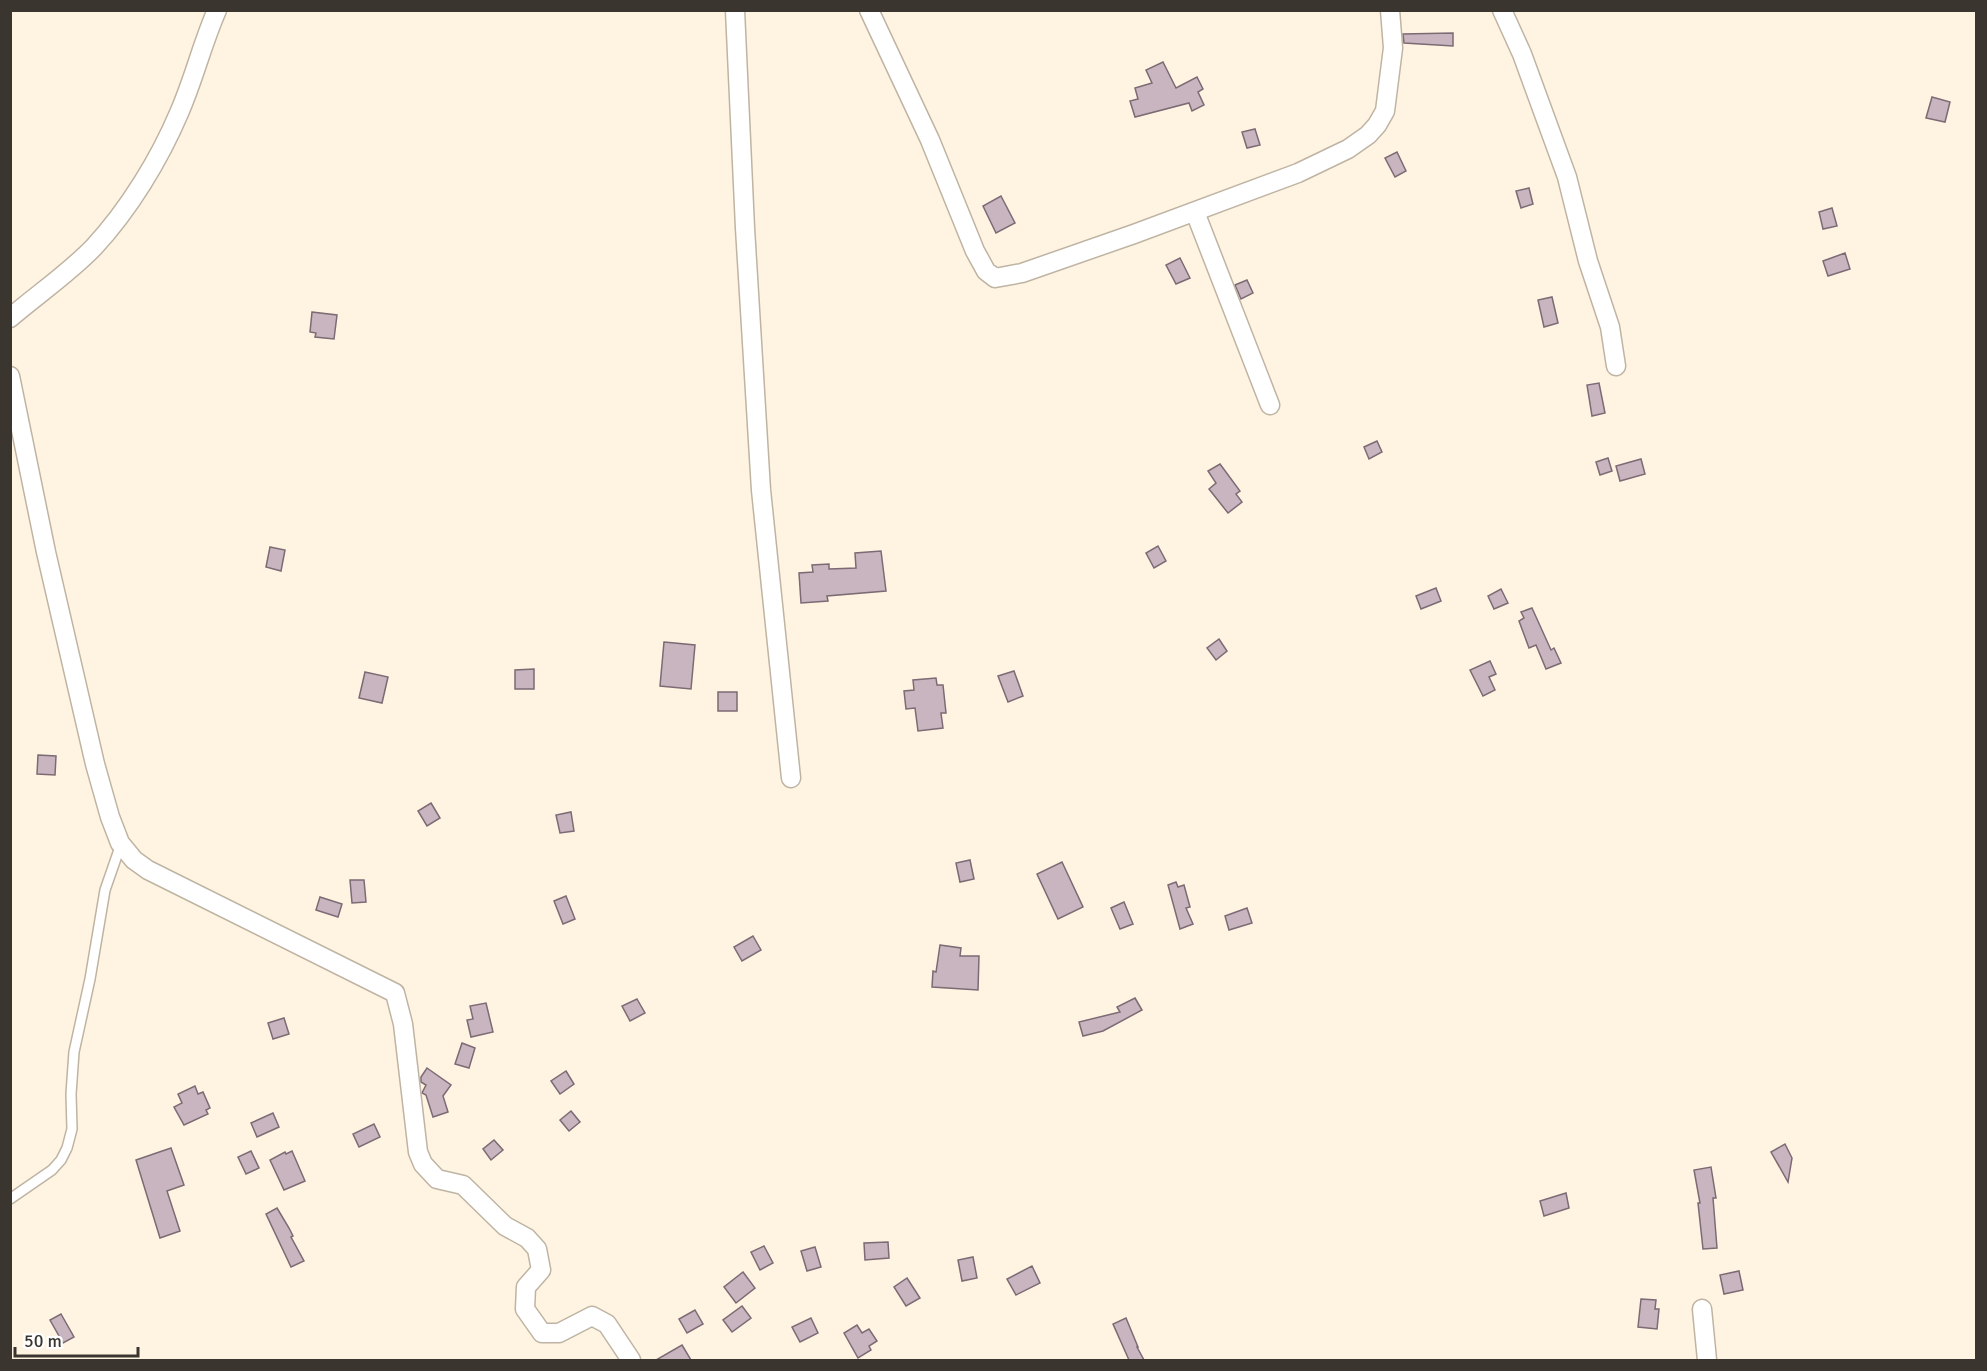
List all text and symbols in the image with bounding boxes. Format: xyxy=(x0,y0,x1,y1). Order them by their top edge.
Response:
scale bar xyxy=(15,1320,138,1358)
text: 50 m xyxy=(24,1330,62,1352)

